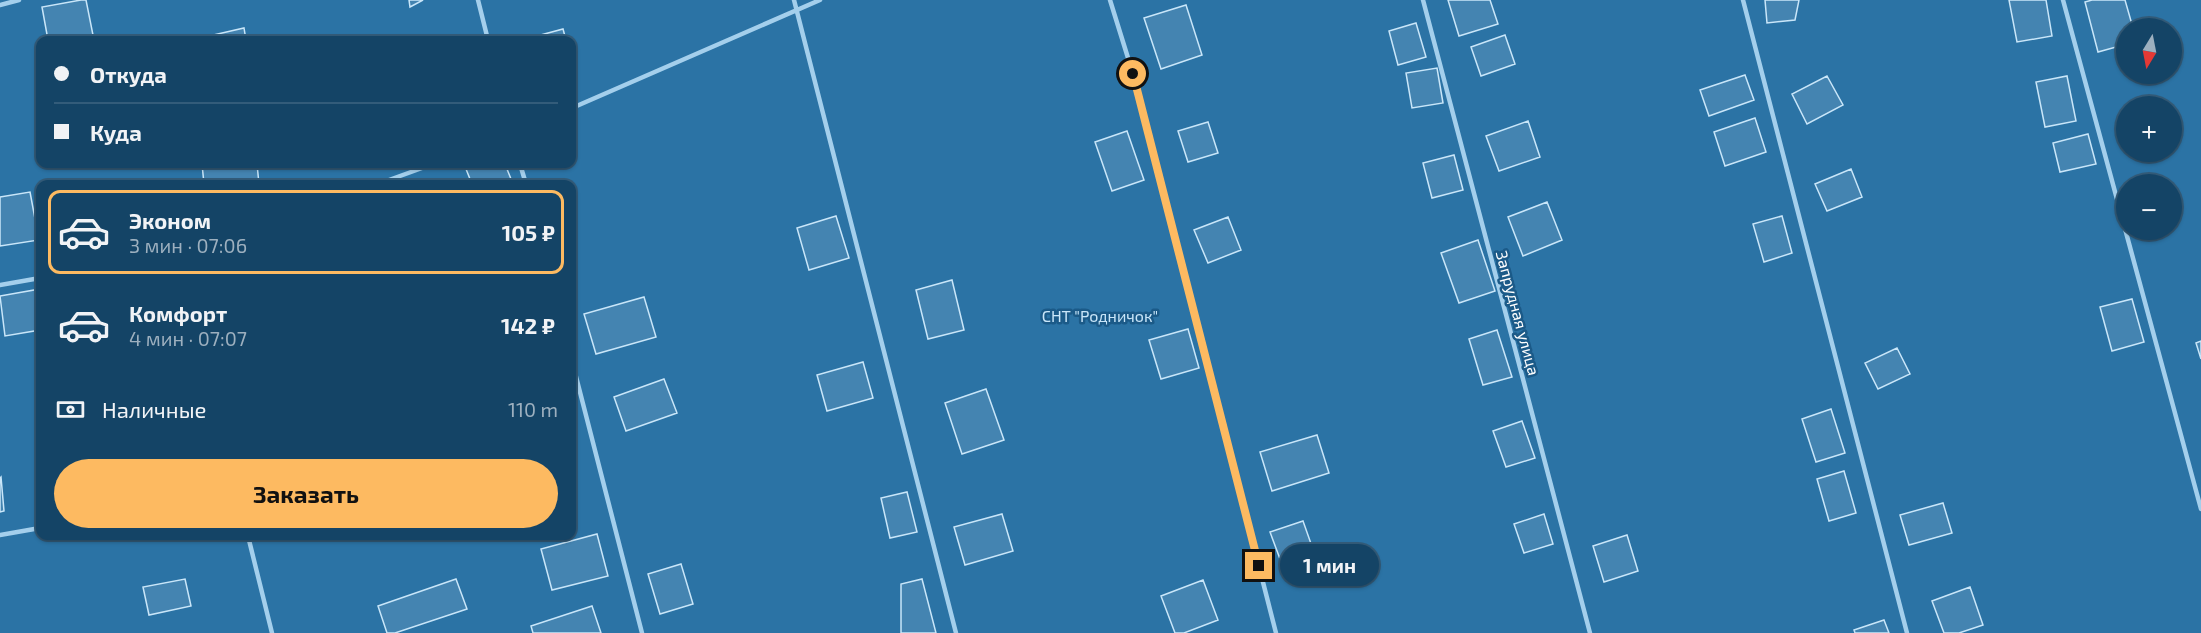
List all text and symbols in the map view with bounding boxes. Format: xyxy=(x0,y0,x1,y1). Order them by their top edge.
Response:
north arrow xyxy=(2116,18,2182,84)
map controls xyxy=(2116,18,2182,240)
route start xyxy=(1119,60,1146,87)
text: Откуда xyxy=(90,61,167,87)
button: + xyxy=(2116,96,2182,162)
text: Куда xyxy=(90,119,142,145)
button: − xyxy=(2116,174,2182,240)
icon: car xyxy=(57,205,111,259)
text: Эконом xyxy=(129,207,211,233)
text: 105 ₽ xyxy=(502,219,555,245)
text: 3 мин · 07:06 xyxy=(129,233,247,257)
street label: Запрудная улица xyxy=(1492,248,1544,378)
icon: car xyxy=(57,298,111,352)
text: Комфорт xyxy=(129,300,227,326)
park label: СНТ "Родничок" xyxy=(1042,306,1158,325)
text: 142 ₽ xyxy=(501,312,555,338)
text: 4 мин · 07:07 xyxy=(129,326,247,350)
icon: cash xyxy=(54,393,87,426)
text: Наличные xyxy=(102,396,206,422)
text: 110 m xyxy=(508,397,558,421)
button: Заказать xyxy=(54,459,558,528)
callout: 1 мин xyxy=(1280,545,1379,587)
route end xyxy=(1245,552,1272,579)
text: 1 мин xyxy=(1303,553,1356,577)

